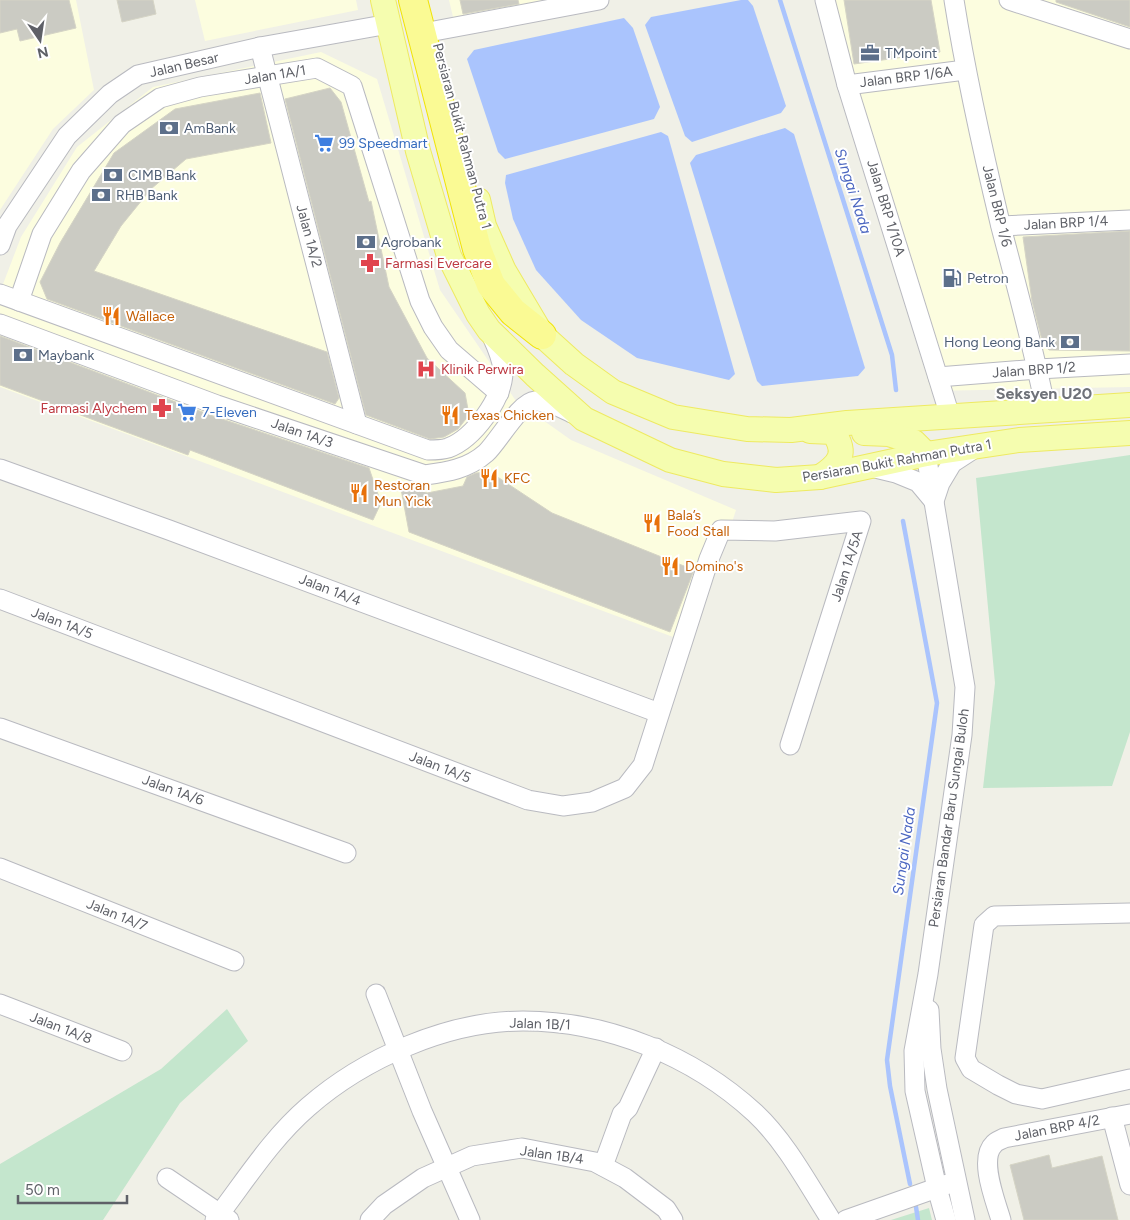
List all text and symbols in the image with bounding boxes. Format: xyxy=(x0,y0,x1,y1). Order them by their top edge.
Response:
north arrow xyxy=(15,15,65,65)
street label: Persiaran Bukit Rahman Putra 1 xyxy=(429,41,495,231)
office icon: TMpoint xyxy=(859,42,881,64)
text: N xyxy=(36,43,50,62)
place label: TMpoint xyxy=(885,45,937,62)
street label: Jalan Besar xyxy=(148,49,220,81)
street label: Jalan 1A/1 xyxy=(243,62,307,88)
street label: Jalan BRP 1/6A xyxy=(859,63,954,91)
bank icon: AmBank xyxy=(158,117,180,139)
place label: AmBank xyxy=(184,120,236,137)
supermarket icon: 99 Speedmart xyxy=(313,132,335,154)
place label: 99 Speedmart xyxy=(339,135,428,152)
water label: Sungai Nada xyxy=(831,146,875,236)
street label: Jalan BRP 1/10A xyxy=(863,158,909,259)
street label: Jalan BRP 1/6 xyxy=(979,163,1015,249)
bank icon: CIMB Bank xyxy=(102,164,124,186)
place label: CIMB Bank xyxy=(128,167,196,184)
bank icon: RHB Bank xyxy=(90,184,112,206)
place label: RHB Bank xyxy=(116,187,178,204)
street label: Jalan 1A/2 xyxy=(292,203,326,269)
street label: Jalan BRP 1/4 xyxy=(1023,212,1109,234)
bank icon: Agrobank xyxy=(355,231,377,253)
place label: Agrobank xyxy=(381,234,442,251)
pharmacy icon: Farmasi Evercare xyxy=(359,252,381,274)
place label: Farmasi Evercare xyxy=(385,255,492,272)
fuel station icon: Petron xyxy=(941,267,963,289)
place label: Petron xyxy=(967,270,1009,287)
restaurant icon: Wallace xyxy=(100,305,122,327)
place label: Wallace xyxy=(126,308,175,325)
bank icon: Hong Leong Bank xyxy=(1059,331,1081,353)
place label: Hong Leong Bank xyxy=(944,334,1055,351)
bank icon: Maybank xyxy=(12,344,34,366)
place label: Maybank xyxy=(38,347,94,364)
hospital icon: Klinik Perwira xyxy=(415,358,437,380)
street label: Jalan BRP 1/2 xyxy=(992,359,1076,381)
place label: Klinik Perwira xyxy=(441,361,524,378)
district label: Seksyen U20 xyxy=(996,384,1092,403)
pharmacy icon: Farmasi Alychem xyxy=(151,397,173,419)
place label: Farmasi Alychem xyxy=(41,400,147,417)
supermarket icon: 7-Eleven xyxy=(176,401,198,423)
place label: 7-Eleven xyxy=(202,404,257,421)
restaurant icon: Texas Chicken xyxy=(439,404,461,426)
place label: Texas Chicken xyxy=(465,407,554,424)
street label: Jalan 1A/3 xyxy=(269,415,335,451)
street label: Persiaran Bukit Rahman Putra 1 xyxy=(801,436,993,486)
restaurant icon: KFC xyxy=(478,467,500,489)
place label: KFC xyxy=(504,470,530,487)
place label: Restoran Mun Yick xyxy=(374,477,431,510)
restaurant icon: Restoran Mun Yick xyxy=(348,482,370,504)
place label: Bala’s Food Stall xyxy=(667,507,730,540)
restaurant icon: Bala’s Food Stall xyxy=(641,512,663,534)
street label: Jalan 1A/5A xyxy=(827,528,867,604)
restaurant icon: Domino's xyxy=(659,555,681,577)
place label: Domino's xyxy=(685,558,743,575)
street label: Jalan 1A/4 xyxy=(296,570,364,610)
street label: Jalan 1A/5 xyxy=(29,603,95,643)
street label: Persiaran Bandar Baru Sungai Buloh xyxy=(925,707,973,929)
street label: Jalan 1A/5 xyxy=(407,747,473,787)
street label: Jalan 1A/6 xyxy=(140,771,206,809)
water label: Sungai Nada xyxy=(889,806,919,896)
street label: Jalan 1A/7 xyxy=(84,895,150,935)
street label: Jalan 1A/8 xyxy=(28,1008,94,1048)
street label: Jalan 1B/1 xyxy=(509,1014,571,1034)
street label: Jalan BRP 4/2 xyxy=(1013,1111,1101,1145)
street label: Jalan 1B/4 xyxy=(519,1142,585,1168)
scale bar xyxy=(18,1172,126,1204)
text: 50 m xyxy=(25,1181,60,1199)

